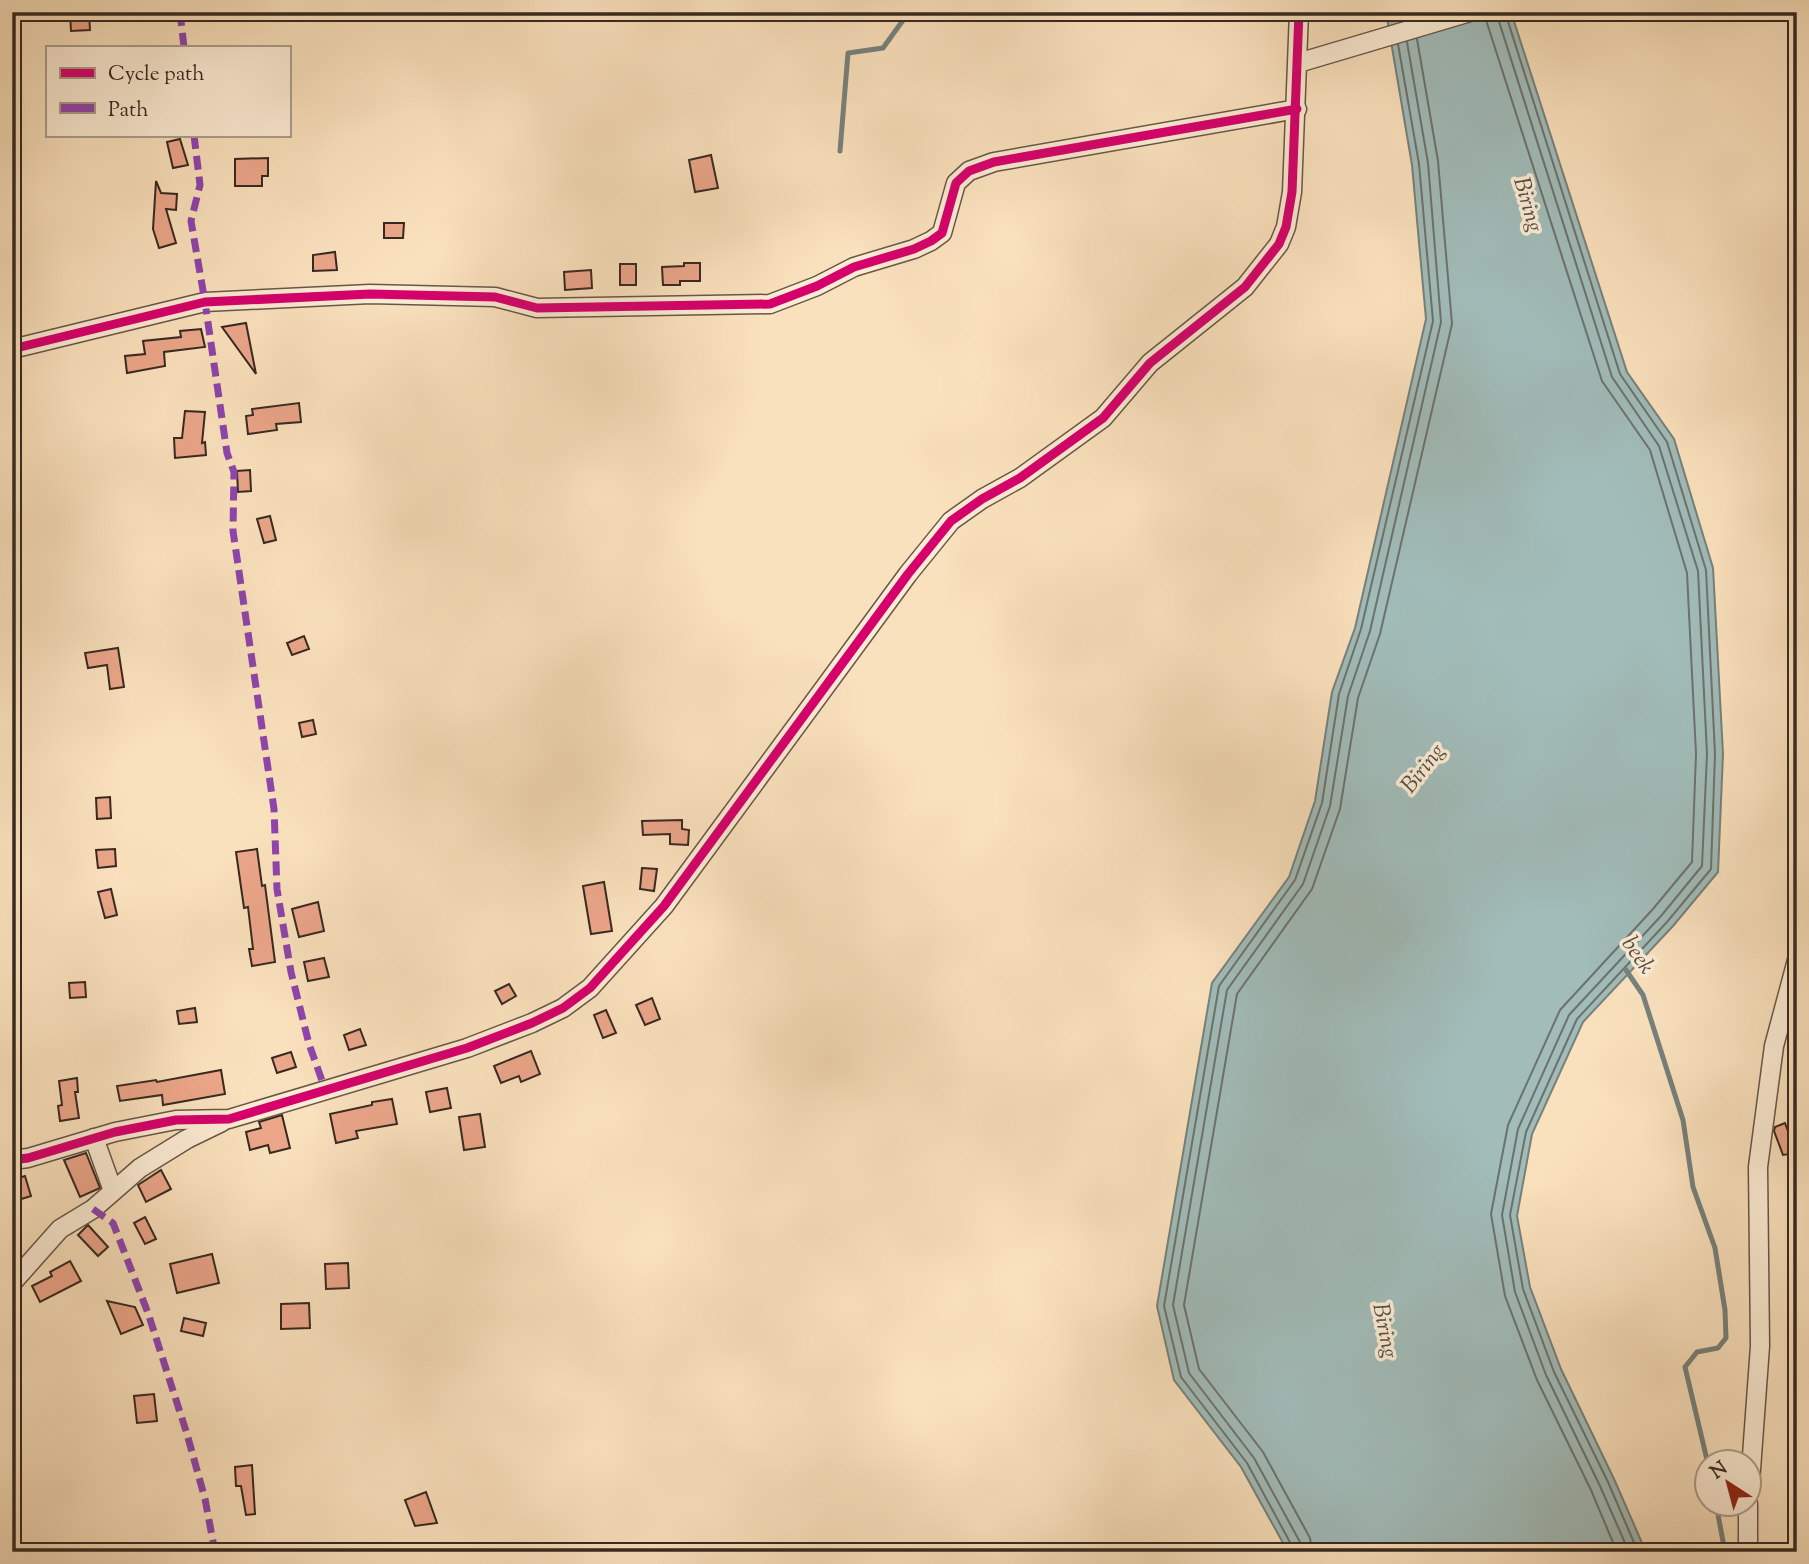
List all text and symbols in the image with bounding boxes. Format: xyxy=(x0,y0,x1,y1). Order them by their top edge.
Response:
legend xyxy=(46,46,290,136)
text: Cycle path xyxy=(108,60,205,90)
text: Path xyxy=(108,96,149,126)
water label: Biring xyxy=(1503,174,1551,236)
water label: Biring xyxy=(1394,737,1454,801)
water label: beek xyxy=(1612,930,1662,982)
water label: Biring xyxy=(1362,1300,1406,1362)
north arrow xyxy=(1694,1448,1764,1518)
text: N xyxy=(1705,1456,1734,1487)

